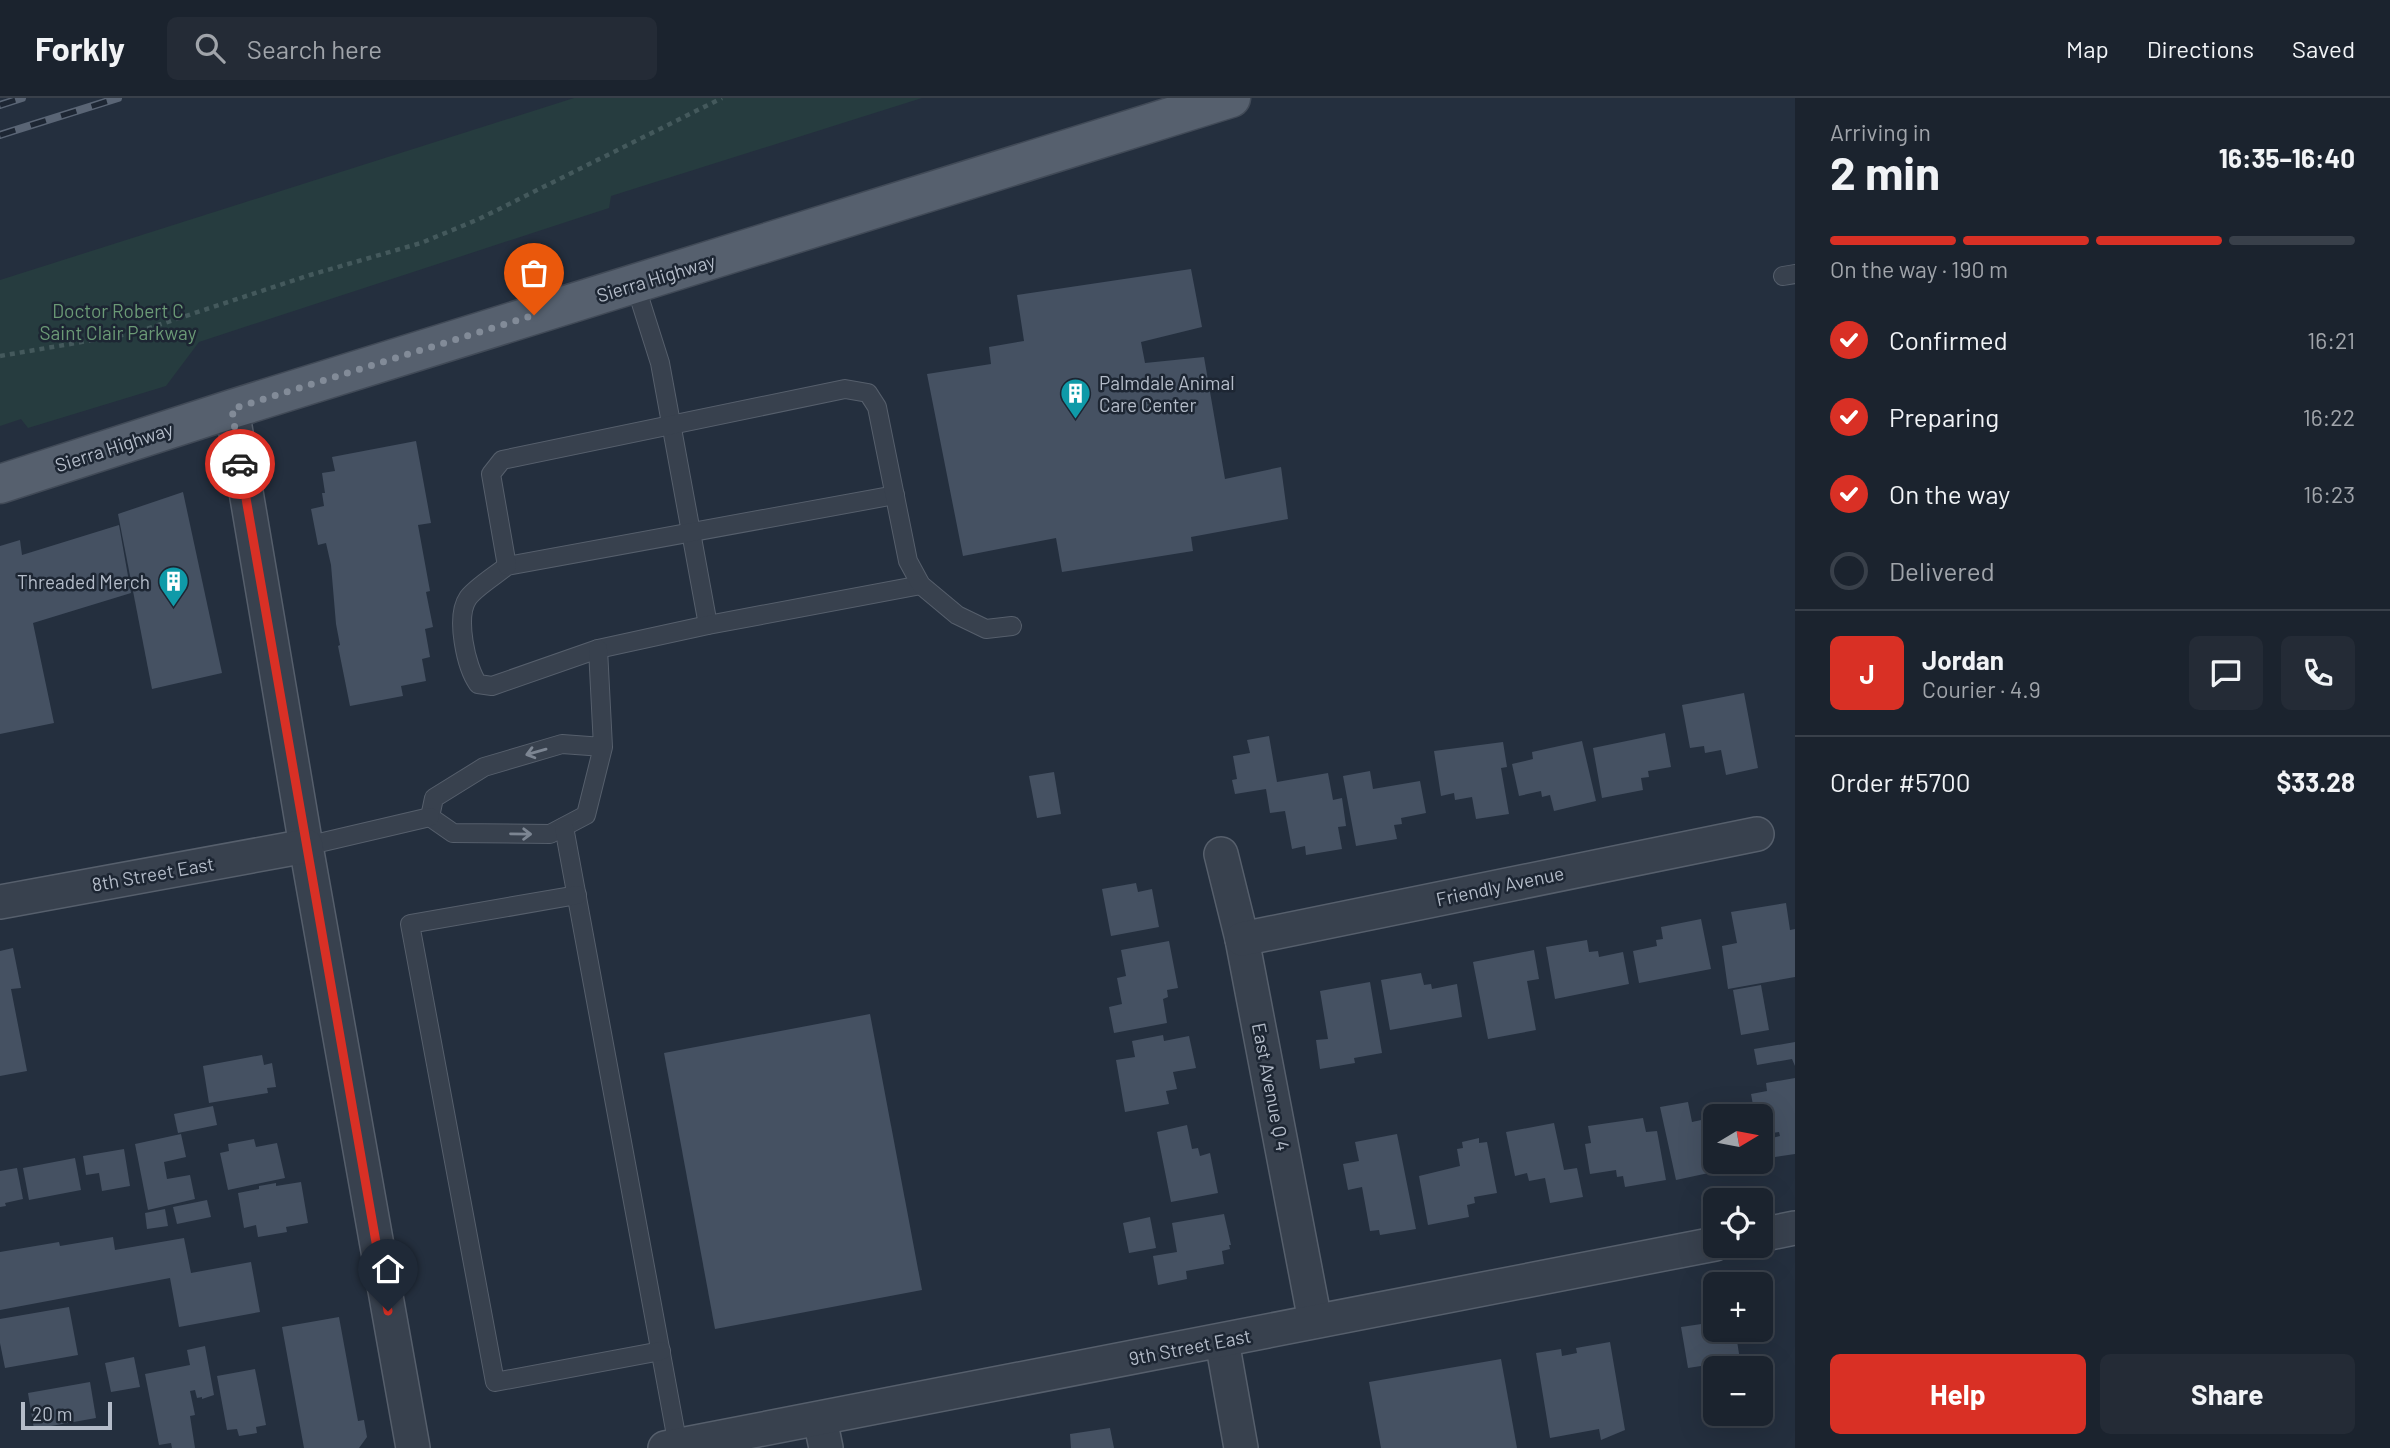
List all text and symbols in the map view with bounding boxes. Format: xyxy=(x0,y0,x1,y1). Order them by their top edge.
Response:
search box xyxy=(167,17,657,80)
text: Forkly xyxy=(35,28,125,68)
icon: search xyxy=(191,29,229,67)
text: Search here xyxy=(247,33,382,64)
text: Map xyxy=(2066,34,2109,63)
text: Directions xyxy=(2147,34,2254,63)
text: Saved xyxy=(2292,34,2355,63)
text: Arriving in xyxy=(1830,118,1931,146)
text: 16:35–16:40 xyxy=(2219,142,2355,173)
text: 2 min xyxy=(1830,144,1940,199)
pin xyxy=(504,243,564,315)
street label: Sierra Highway xyxy=(594,249,718,306)
icon: bag xyxy=(515,254,553,292)
text: On the way · 190 m xyxy=(1830,255,2008,283)
park label: Doctor Robert C Saint Clair Parkway xyxy=(40,299,197,344)
icon: check xyxy=(1830,321,1868,359)
text: Confirmed xyxy=(1889,324,2008,355)
text: 16:21 xyxy=(2307,326,2355,354)
place label: Palmdale Animal Care Center xyxy=(1099,371,1235,416)
building icon: Palmdale Animal Care Center xyxy=(1059,377,1093,421)
icon: check xyxy=(1830,398,1868,436)
text: Preparing xyxy=(1889,401,1999,432)
text: 16:22 xyxy=(2303,403,2355,431)
street label: Sierra Highway xyxy=(52,417,176,476)
courier xyxy=(205,429,275,499)
icon: car xyxy=(221,445,259,483)
icon: check xyxy=(1830,475,1868,513)
text: On the way xyxy=(1889,478,2010,509)
text: 16:23 xyxy=(2303,480,2355,508)
text: Delivered xyxy=(1889,555,1995,586)
building icon: Threaded Merch xyxy=(156,565,190,609)
place label: Threaded Merch xyxy=(17,570,150,593)
button: chat xyxy=(2189,636,2263,710)
button: phone xyxy=(2281,636,2355,710)
text: Jordan xyxy=(1922,644,2004,675)
text: J xyxy=(1859,658,1875,689)
text: Courier · 4.9 xyxy=(1922,675,2041,703)
one-way arrow xyxy=(525,746,547,759)
text: Order #5700 xyxy=(1830,766,1970,797)
text: $33.28 xyxy=(2276,766,2355,797)
one-way arrow xyxy=(509,827,532,840)
street label: 8th Street East xyxy=(90,851,216,896)
street label: Friendly Avenue xyxy=(1434,861,1566,910)
street label: East Avenue Q 4 xyxy=(1248,1021,1295,1153)
north arrow xyxy=(1703,1104,1773,1174)
map controls xyxy=(1703,1104,1773,1426)
button: locate xyxy=(1703,1188,1773,1258)
pin xyxy=(358,1239,418,1311)
icon: home xyxy=(369,1250,407,1288)
button: + xyxy=(1703,1272,1773,1342)
street label: 9th Street East xyxy=(1127,1323,1253,1370)
button: Help xyxy=(1830,1354,2086,1434)
button: Share xyxy=(2100,1354,2355,1434)
button: − xyxy=(1703,1356,1773,1426)
scale bar xyxy=(21,1399,112,1431)
text: 20 m xyxy=(32,1402,72,1425)

